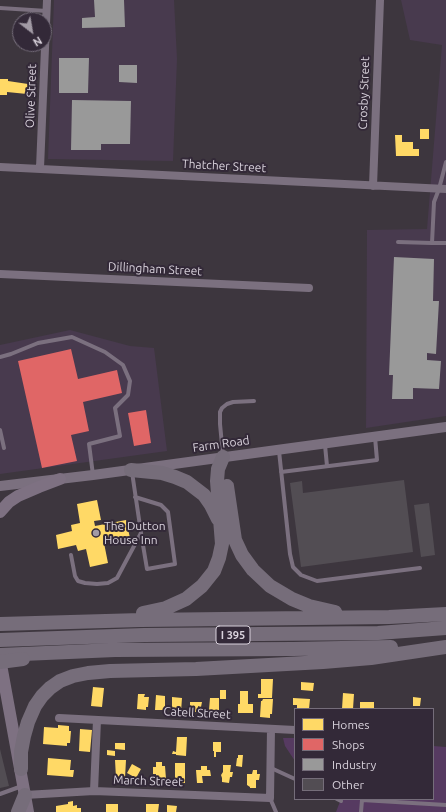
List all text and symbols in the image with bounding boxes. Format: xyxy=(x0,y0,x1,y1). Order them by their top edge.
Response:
north arrow xyxy=(12,12,52,52)
text: N xyxy=(31,34,44,49)
street label: Crosby Street xyxy=(356,56,372,130)
street label: Olive Street xyxy=(23,64,39,128)
street label: Thatcher Street xyxy=(182,157,266,175)
street label: Dillingham Street xyxy=(108,259,202,279)
street label: Farm Road xyxy=(192,433,250,455)
place label: The Dutton House Inn xyxy=(104,519,165,547)
marker: The Dutton House Inn xyxy=(91,528,101,538)
road number: I 395 xyxy=(216,626,250,644)
street label: Catell Street xyxy=(163,704,231,722)
legend xyxy=(294,708,434,800)
text: Homes xyxy=(332,718,370,731)
text: Shops xyxy=(332,738,364,751)
text: Industry xyxy=(332,758,376,771)
street label: March Street xyxy=(113,773,183,789)
text: Other xyxy=(332,778,364,791)

